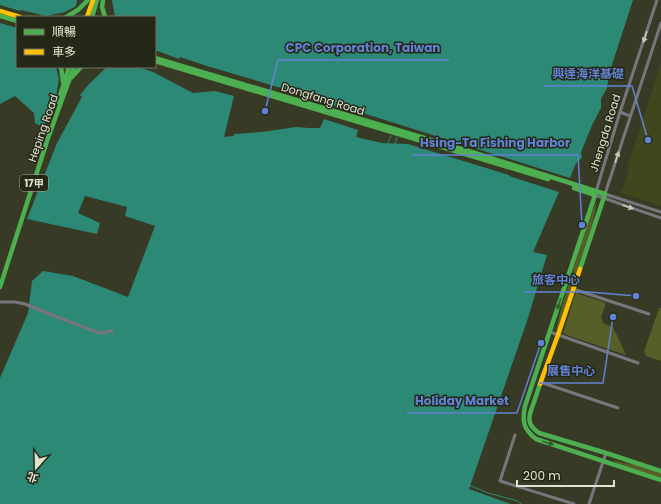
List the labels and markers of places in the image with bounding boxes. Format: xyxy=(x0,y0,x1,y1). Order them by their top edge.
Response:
callout: CPC Corporation, Taiwan xyxy=(278,36,449,60)
callout: 興達海洋基礎 xyxy=(544,62,632,86)
callout: Hsing-Ta Fishing Harbor xyxy=(412,131,578,155)
callout: 旅客中心 xyxy=(524,268,588,292)
callout: 展售中心 xyxy=(539,359,603,383)
callout: Holiday Market xyxy=(407,389,517,413)

